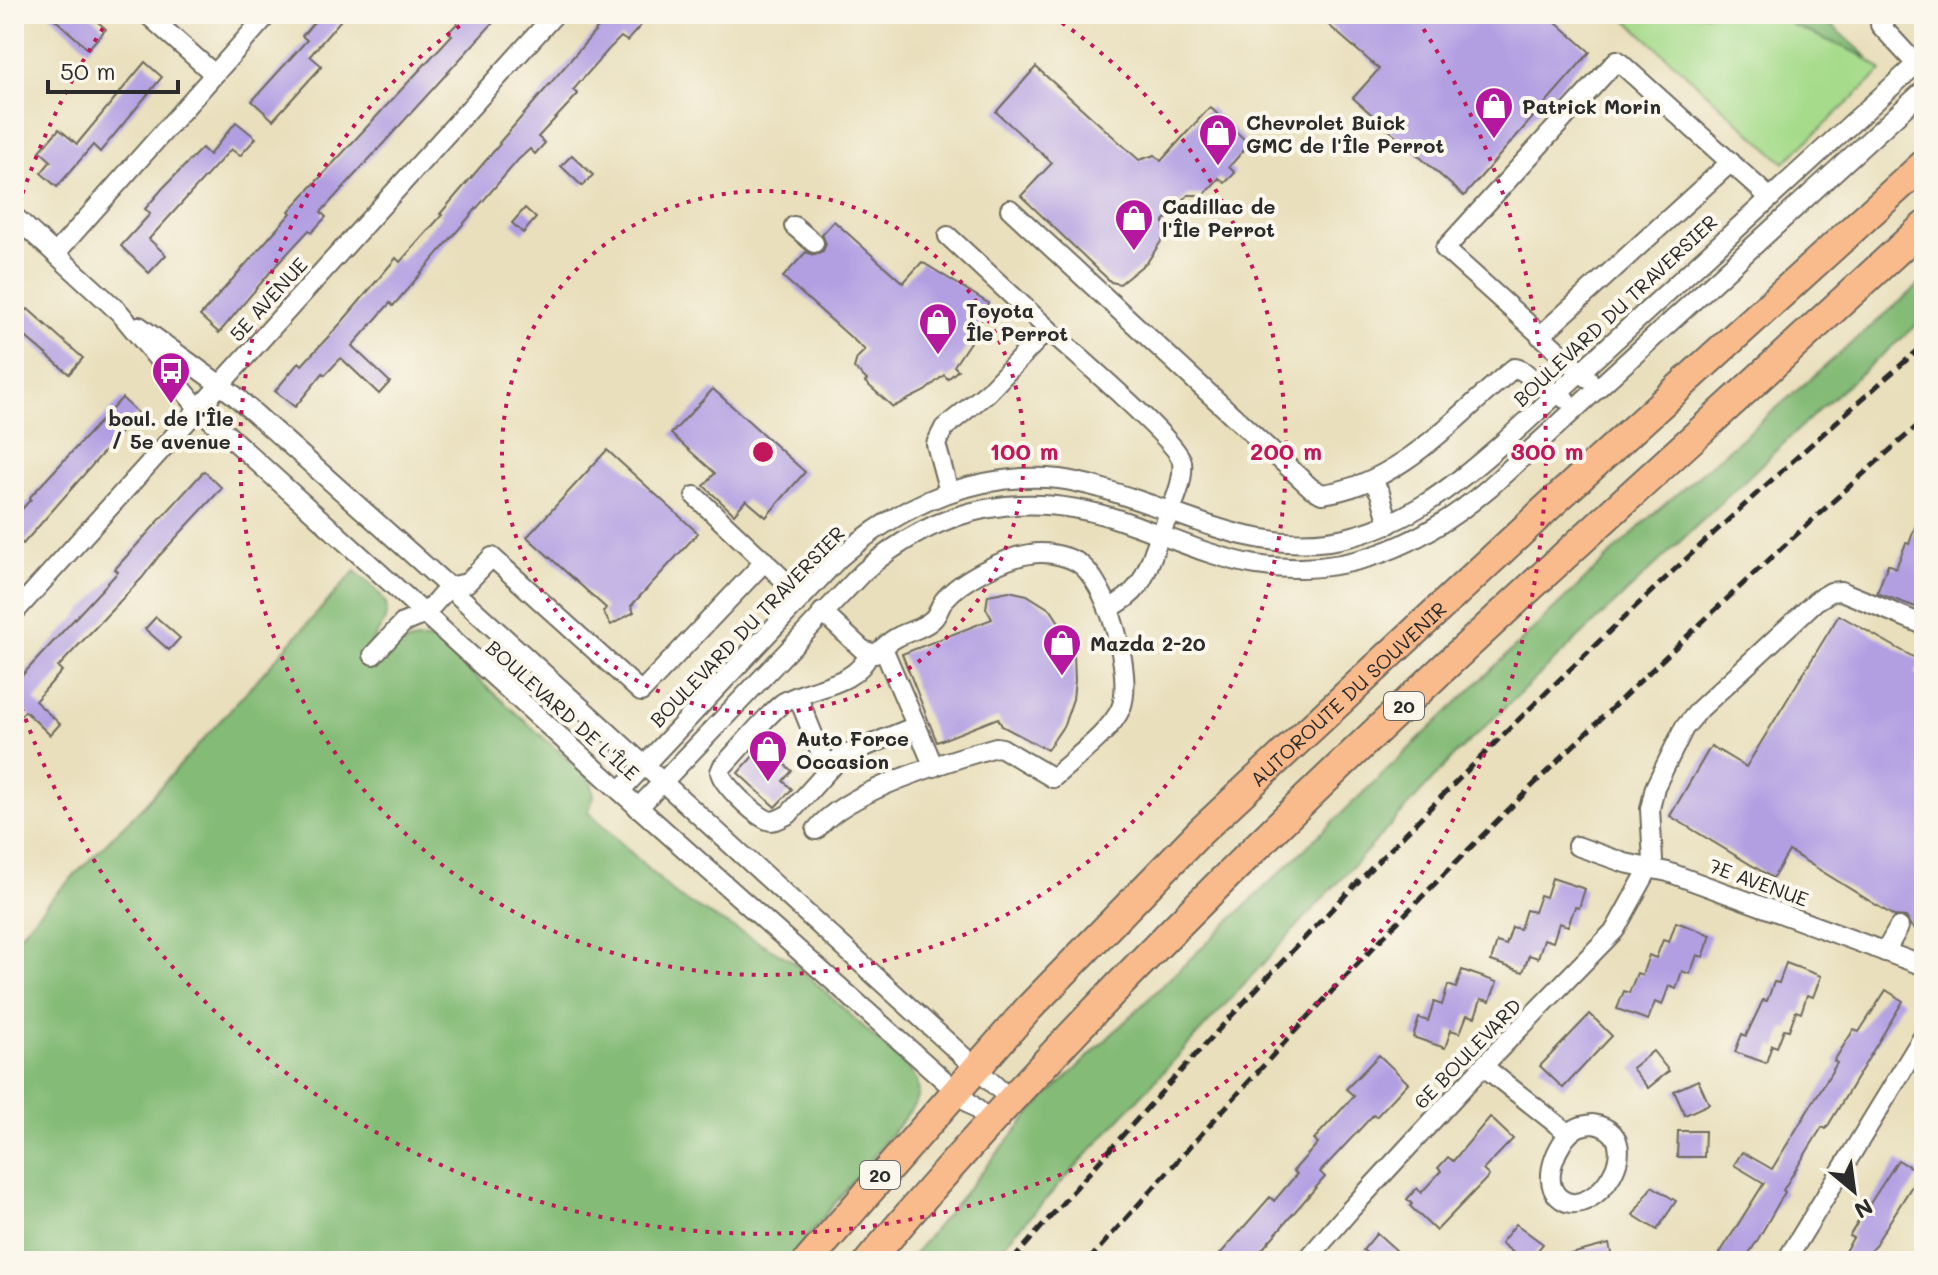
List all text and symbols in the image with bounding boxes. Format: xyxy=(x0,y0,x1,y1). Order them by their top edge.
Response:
scale bar xyxy=(48,44,178,94)
text: 50 m xyxy=(60,55,116,86)
shop icon: Patrick Morin xyxy=(1473,85,1515,140)
place label: Patrick Morin xyxy=(1522,93,1661,119)
place label: Chevrolet Buick GMC de l'Île Perrot xyxy=(1246,109,1444,158)
shop icon: Chevrolet Buick GMC de l'Île Perrot xyxy=(1197,112,1239,167)
place label: Cadillac de l'Île Perrot xyxy=(1162,193,1275,242)
shop icon: Cadillac de l'Île Perrot xyxy=(1113,197,1155,252)
street label: BOULEVARD DU TRAVERSIER xyxy=(1507,208,1723,412)
street label: 5E AVENUE xyxy=(223,252,313,346)
place label: Toyota Île Perrot xyxy=(966,297,1068,346)
shop icon: Toyota Île Perrot xyxy=(917,301,959,356)
bus stop icon: boul. de l'Île / 5e avenue xyxy=(150,350,192,405)
place label: boul. de l'Île / 5e avenue xyxy=(108,405,234,454)
text: 100 m xyxy=(989,435,1059,466)
text: 200 m xyxy=(1250,435,1322,466)
text: 300 m xyxy=(1511,435,1583,466)
centre of rings xyxy=(749,438,777,466)
street label: BOULEVARD DU TRAVERSIER xyxy=(644,520,850,732)
street label: AUTOROUTE DU SOUVENIR xyxy=(1244,595,1452,792)
shop icon: Mazda 2-20 xyxy=(1041,622,1083,677)
place label: Mazda 2-20 xyxy=(1090,630,1206,656)
street label: BOULEVARD DE L'ÎLE xyxy=(481,634,645,786)
road number: 20 xyxy=(1384,692,1424,720)
place label: Auto Force Occasion xyxy=(796,725,909,774)
shop icon: Auto Force Occasion xyxy=(747,728,789,783)
street label: 7E AVENUE xyxy=(1706,852,1812,912)
street label: 6E BOULEVARD xyxy=(1408,992,1526,1114)
north arrow xyxy=(1814,1151,1894,1231)
road number: 20 xyxy=(860,1161,900,1189)
text: N xyxy=(1850,1192,1878,1226)

